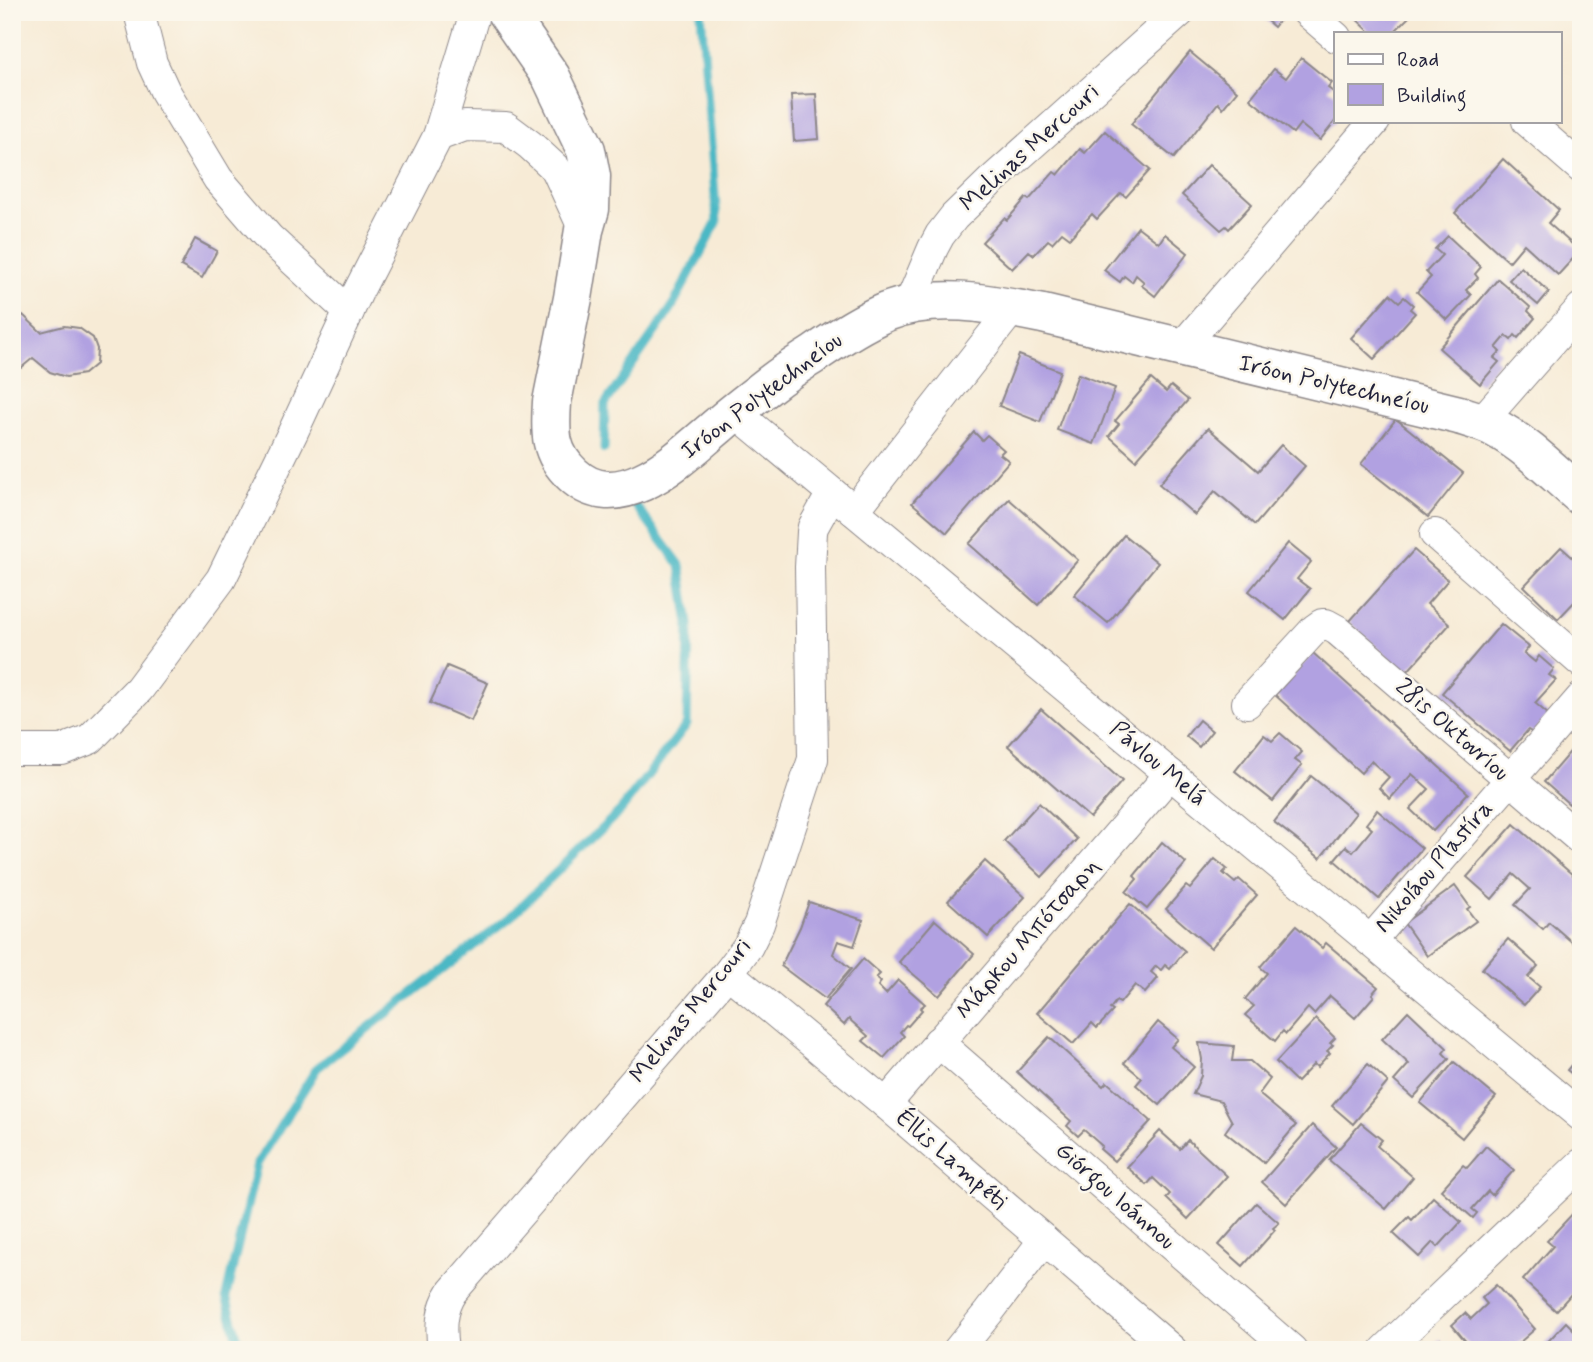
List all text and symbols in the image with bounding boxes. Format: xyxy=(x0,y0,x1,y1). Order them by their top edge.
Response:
legend xyxy=(1334,32,1562,122)
text: Road xyxy=(1397,46,1439,74)
street label: Melinas Mercouri xyxy=(954,77,1106,219)
text: Building xyxy=(1397,82,1467,112)
street label: Iróon Polytechneíou xyxy=(675,325,849,467)
street label: Iróon Polytechneíou xyxy=(1236,348,1432,422)
street label: 28is Oktovríou xyxy=(1388,672,1516,788)
street label: Pávlou Melá xyxy=(1103,714,1213,814)
street label: Nikoláou Plastíra xyxy=(1368,794,1500,940)
street label: Μάρκου Μπότσαρη xyxy=(949,851,1107,1027)
street label: Melinas Mercouri xyxy=(623,932,759,1090)
street label: Éllis Lampéti xyxy=(889,1101,1015,1217)
street label: Giórgou Ioánnou xyxy=(1046,1135,1182,1259)

